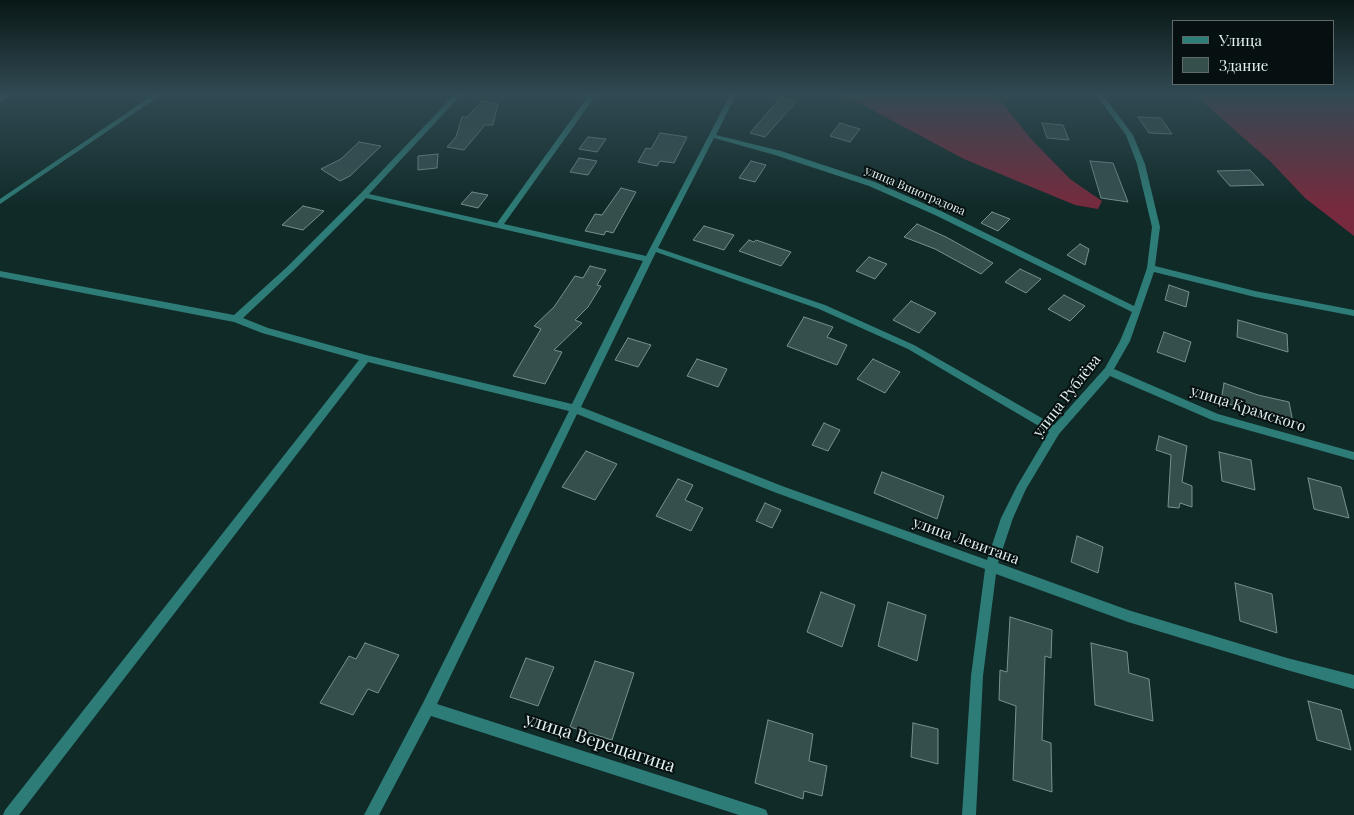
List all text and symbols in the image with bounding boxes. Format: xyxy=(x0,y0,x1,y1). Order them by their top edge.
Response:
legend xyxy=(1172,20,1334,85)
text: Улица xyxy=(1219,30,1262,50)
text: Здание xyxy=(1219,55,1268,75)
street label: улица Виноградова xyxy=(862,163,968,219)
street label: улица Рублёва xyxy=(1029,351,1105,441)
street label: улица Крамского xyxy=(1188,382,1308,436)
street label: улица Левитана xyxy=(910,513,1022,569)
street label: улица Верещагина xyxy=(522,709,678,777)

